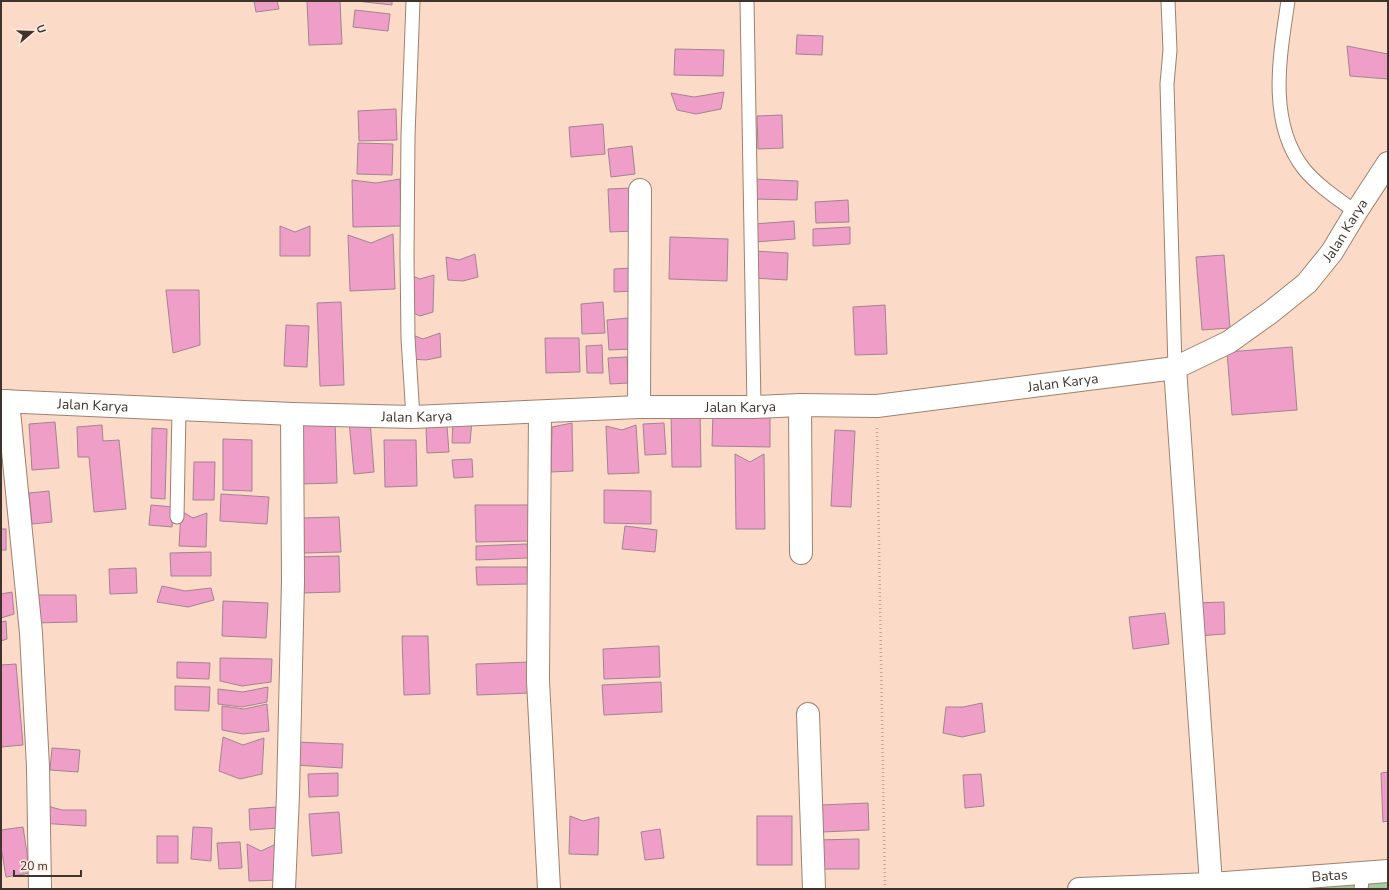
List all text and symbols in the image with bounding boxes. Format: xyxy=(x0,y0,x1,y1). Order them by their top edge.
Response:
north arrow xyxy=(12,12,52,52)
text: U xyxy=(33,23,49,35)
street label: Jalan Karya xyxy=(1318,195,1372,267)
street label: Jalan Karya xyxy=(1025,368,1099,396)
street label: Jalan Karya xyxy=(56,394,129,416)
street label: Jalan Karya xyxy=(704,397,776,417)
street label: Jalan Karya xyxy=(380,406,453,427)
scale bar xyxy=(14,852,81,878)
text: 20 m xyxy=(20,858,48,874)
street label: Batas xyxy=(1311,864,1348,886)

